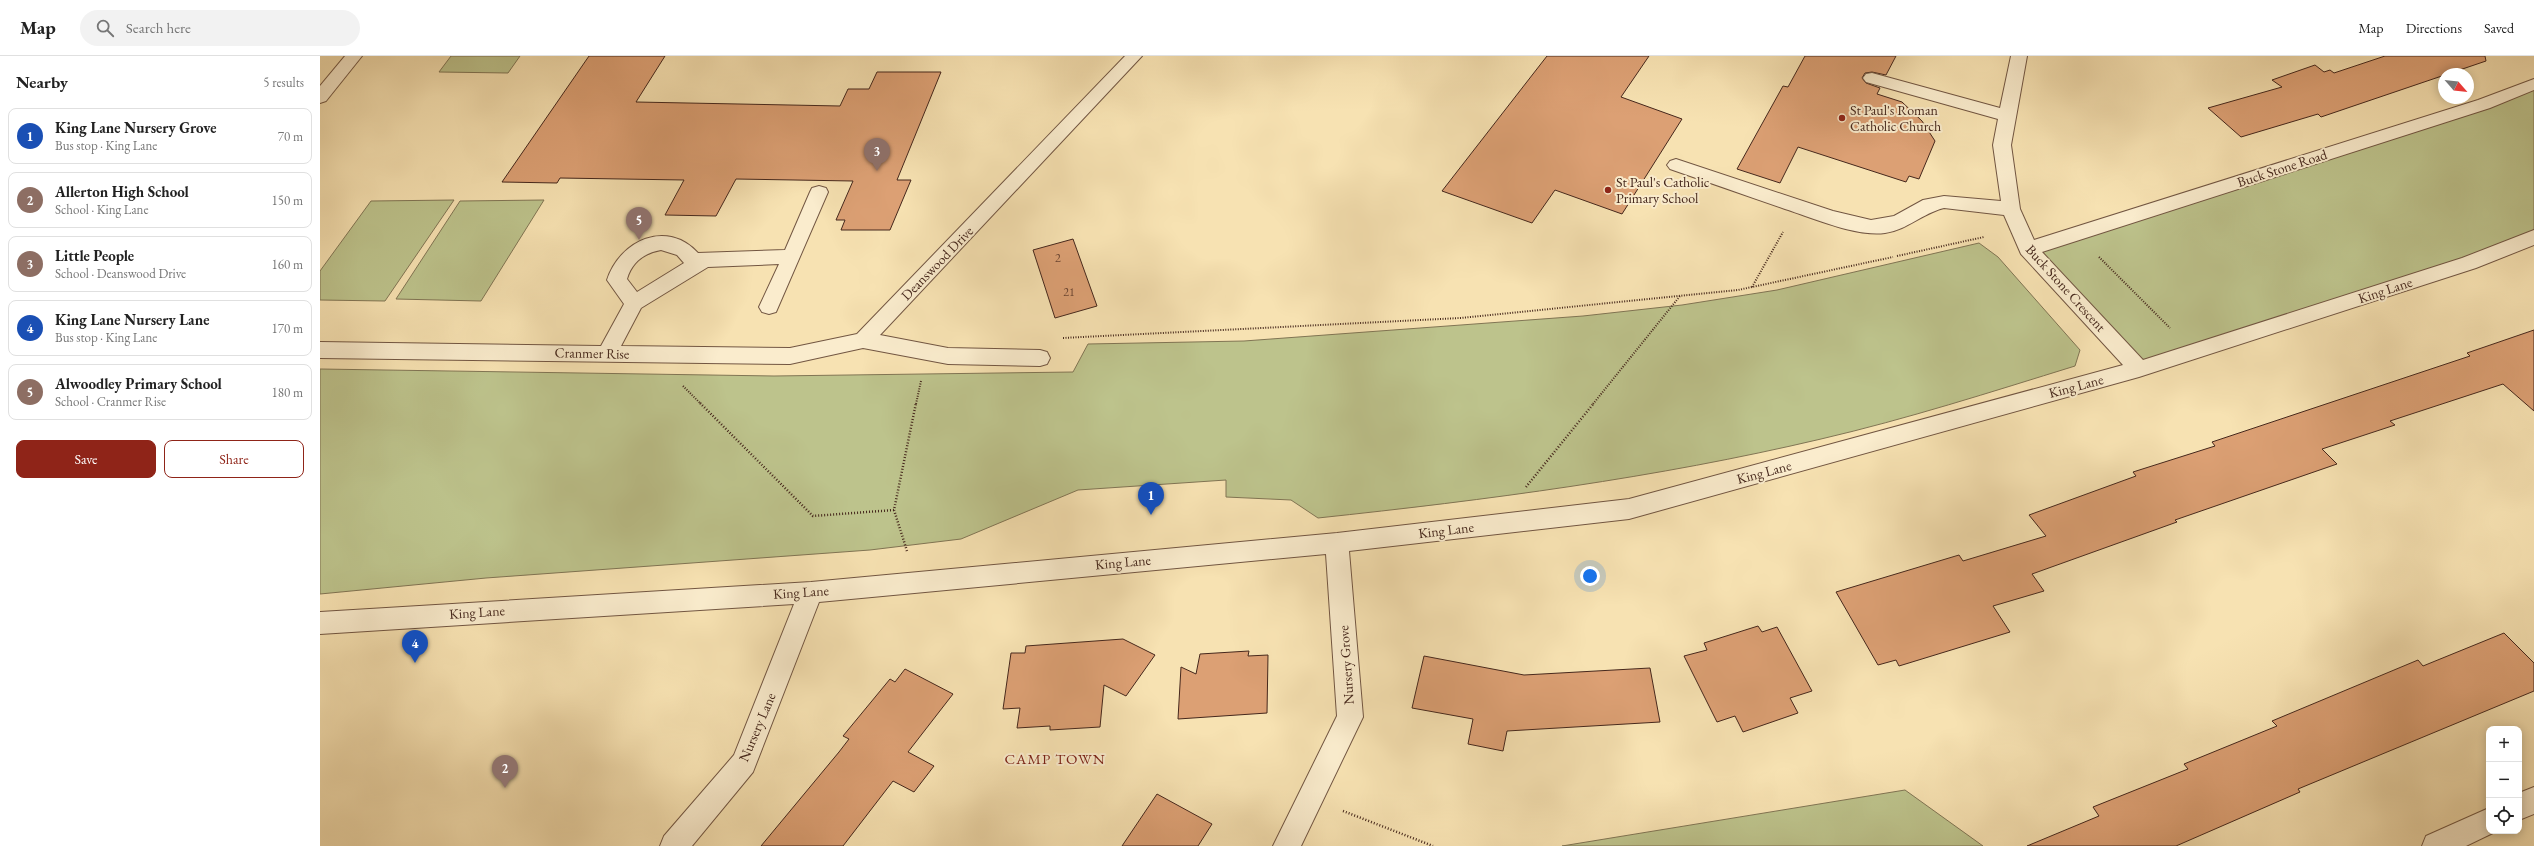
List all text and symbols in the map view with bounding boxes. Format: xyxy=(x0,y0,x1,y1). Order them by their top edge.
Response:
search box xyxy=(80,10,360,46)
text: Map xyxy=(20,15,56,40)
icon: search xyxy=(94,17,116,39)
text: Search here xyxy=(126,18,191,37)
text: Map xyxy=(2358,19,2384,37)
text: Directions xyxy=(2406,19,2462,37)
text: Saved xyxy=(2484,19,2514,37)
north arrow xyxy=(2438,68,2474,104)
text: Nearby xyxy=(16,71,68,93)
text: 5 results xyxy=(263,74,304,91)
place label: St Paul's Roman Catholic Church xyxy=(1850,101,1941,135)
marker: St Paul's Roman Catholic Church xyxy=(1837,113,1847,123)
text: King Lane Nursery Grove xyxy=(55,118,217,137)
text: 1 xyxy=(27,128,33,145)
text: 70 m xyxy=(278,128,303,145)
text: Bus stop · King Lane xyxy=(55,137,157,154)
pin: 3 xyxy=(864,138,890,171)
street label: Buck Stone Road xyxy=(2235,145,2330,191)
place label: St Paul's Catholic Primary School xyxy=(1616,173,1710,207)
text: Allerton High School xyxy=(55,182,189,201)
marker: St Paul's Catholic Primary School xyxy=(1603,185,1613,195)
text: 2 xyxy=(27,192,33,209)
text: 150 m xyxy=(272,192,303,209)
text: School · King Lane xyxy=(55,201,149,218)
pin: 5 xyxy=(626,207,652,240)
street label: Deanswood Drive xyxy=(897,222,977,304)
street label: Buck Stone Crescent xyxy=(2022,241,2110,336)
text: Little People xyxy=(55,246,134,265)
house number: 2 xyxy=(1055,250,1061,266)
text: 3 xyxy=(27,256,33,273)
text: 160 m xyxy=(272,256,303,273)
text: School · Deanswood Drive xyxy=(55,265,186,282)
street label: King Lane xyxy=(2356,273,2415,307)
house number: 21 xyxy=(1063,284,1075,300)
text: King Lane Nursery Lane xyxy=(55,310,209,329)
text: 4 xyxy=(27,320,33,337)
text: 170 m xyxy=(272,320,303,337)
text: Bus stop · King Lane xyxy=(55,329,157,346)
street label: Cranmer Rise xyxy=(554,343,630,363)
street label: King Lane xyxy=(2047,370,2106,402)
text: Alwoodley Primary School xyxy=(55,374,222,393)
text: 5 xyxy=(27,384,33,401)
text: 180 m xyxy=(272,384,303,401)
text: School · Cranmer Rise xyxy=(55,393,166,410)
button: Save xyxy=(16,440,156,478)
button: Share xyxy=(164,440,304,478)
street label: King Lane xyxy=(1735,456,1794,488)
pin: 1 xyxy=(1138,482,1164,515)
street label: King Lane xyxy=(1417,518,1475,542)
street label: King Lane xyxy=(1094,551,1152,573)
your location xyxy=(1580,566,1600,586)
street label: King Lane xyxy=(773,581,830,603)
street label: King Lane xyxy=(449,601,506,623)
street label: Nursery Grove xyxy=(1334,624,1358,705)
pin: 4 xyxy=(402,630,428,663)
street label: Nursery Lane xyxy=(734,689,780,764)
map controls xyxy=(2486,726,2522,834)
button: + xyxy=(2486,726,2522,762)
district label: CAMP TOWN xyxy=(1004,749,1106,768)
pin: 2 xyxy=(492,755,518,788)
button: − xyxy=(2486,762,2522,798)
button: locate xyxy=(2486,798,2522,834)

